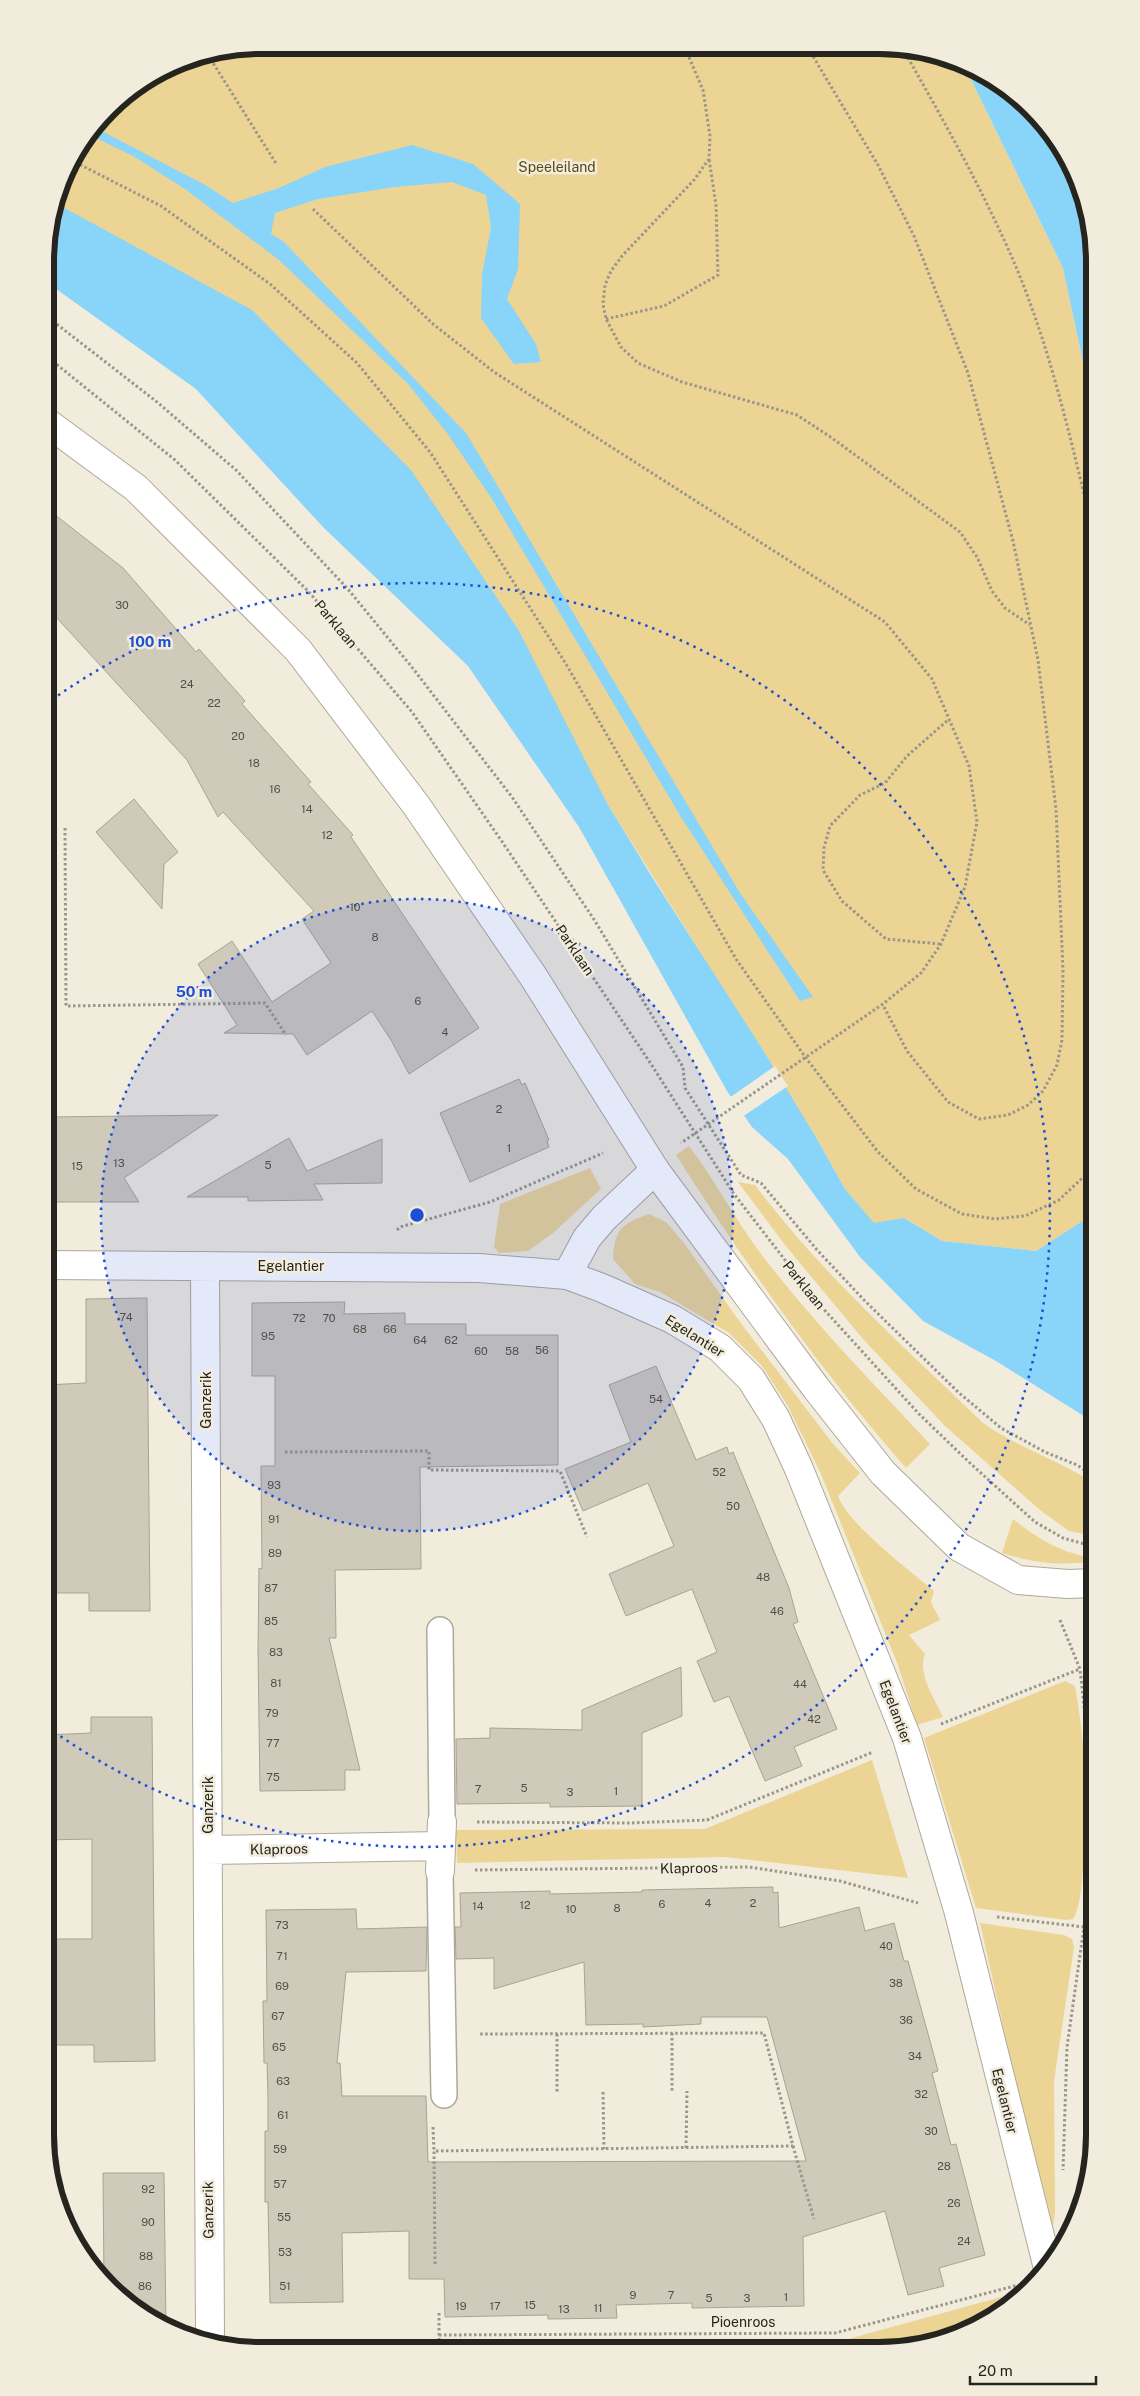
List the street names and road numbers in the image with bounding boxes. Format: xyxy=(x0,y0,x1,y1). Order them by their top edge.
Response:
street label: Parklaan xyxy=(311,597,361,651)
street label: Parklaan xyxy=(552,922,598,978)
street label: Egelantier xyxy=(258,1258,324,1274)
street label: Parklaan xyxy=(780,1258,828,1312)
street label: Egelantier xyxy=(662,1311,728,1361)
street label: Ganzerik xyxy=(198,1371,214,1429)
street label: Egelantier xyxy=(877,1678,915,1746)
street label: Ganzerik xyxy=(200,1776,216,1834)
street label: Klaproos xyxy=(250,1840,308,1858)
street label: Klaproos xyxy=(660,1859,718,1877)
street label: Egelantier xyxy=(989,2067,1021,2135)
street label: Ganzerik xyxy=(199,2181,217,2239)
street label: Pioenroos xyxy=(711,2314,775,2330)

